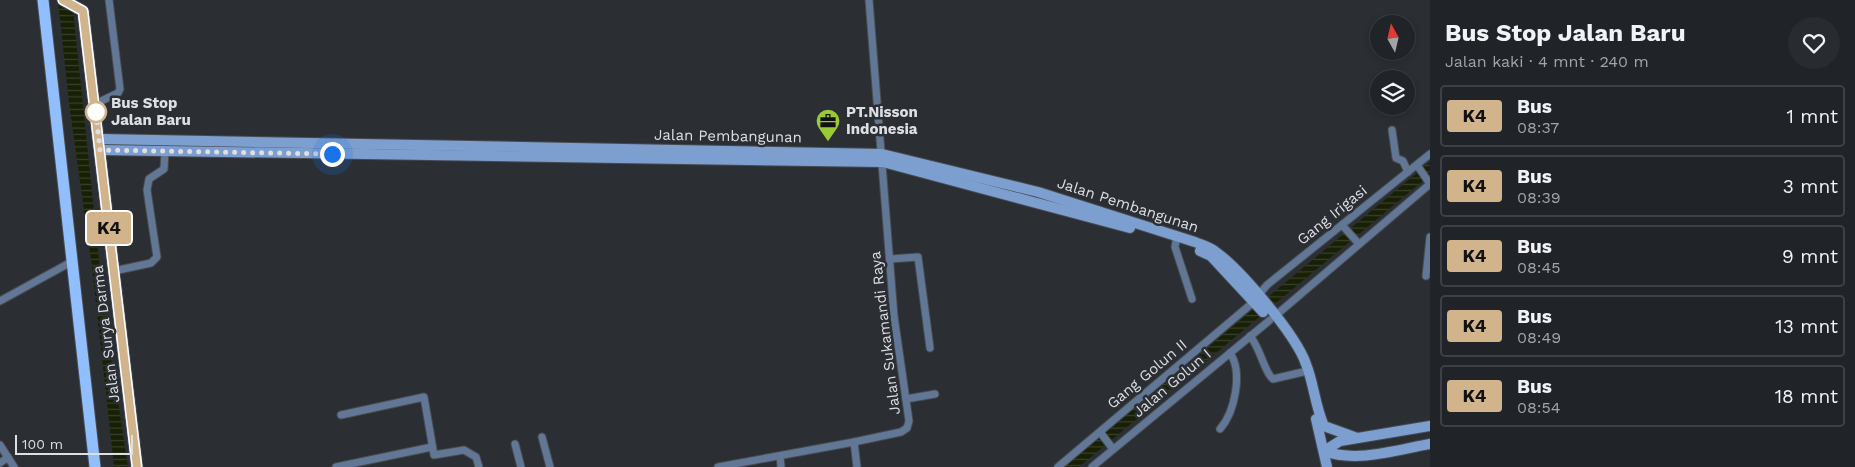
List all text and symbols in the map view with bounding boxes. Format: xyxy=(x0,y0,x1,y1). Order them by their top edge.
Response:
north arrow xyxy=(1370,15,1415,60)
map controls xyxy=(1370,15,1415,115)
button: heart xyxy=(1788,17,1840,69)
text: Bus Stop Jalan Baru xyxy=(1445,19,1686,47)
text: Jalan kaki · 4 mnt · 240 m xyxy=(1445,52,1649,71)
button: layers xyxy=(1370,70,1415,115)
place label: Bus Stop Jalan Baru xyxy=(111,94,191,129)
text: Bus xyxy=(1517,95,1552,118)
marker: Bus Stop Jalan Baru xyxy=(85,101,107,123)
place label: PT.Nisson Indonesia xyxy=(846,103,918,138)
text: K4 xyxy=(1463,105,1487,126)
text: 1 mnt xyxy=(1786,105,1838,128)
office icon: PT.Nisson Indonesia xyxy=(815,108,841,142)
text: 08:37 xyxy=(1517,118,1559,137)
street label: Jalan Pembangunan xyxy=(654,126,802,146)
your location xyxy=(320,142,345,167)
text: Bus xyxy=(1517,165,1552,188)
street label: Jalan Pembangunan xyxy=(1055,174,1201,236)
text: K4 xyxy=(1463,175,1487,196)
text: 3 mnt xyxy=(1783,175,1838,198)
street label: Gang Irigasi xyxy=(1293,181,1371,249)
text: 08:39 xyxy=(1517,188,1561,207)
line badge: K4 xyxy=(86,212,132,244)
text: K4 xyxy=(97,217,121,238)
text: Bus xyxy=(1517,235,1552,258)
text: K4 xyxy=(1463,245,1487,266)
text: 9 mnt xyxy=(1782,245,1838,268)
street label: Jalan Sukamandi Raya xyxy=(866,250,904,416)
text: 08:45 xyxy=(1517,258,1561,277)
street label: Jalan Surya Darma xyxy=(89,264,123,404)
text: Bus xyxy=(1517,305,1552,328)
text: K4 xyxy=(1463,315,1487,336)
text: 13 mnt xyxy=(1775,315,1838,338)
text: 08:49 xyxy=(1517,328,1561,347)
street label: Gang Golun II xyxy=(1103,335,1191,413)
street label: Jalan Golun I xyxy=(1129,345,1215,421)
text: Bus xyxy=(1517,375,1552,398)
text: K4 xyxy=(1463,385,1487,406)
text: 18 mnt xyxy=(1775,385,1838,408)
text: 08:54 xyxy=(1517,398,1561,417)
scale bar xyxy=(15,432,132,455)
text: 100 m xyxy=(22,436,63,452)

